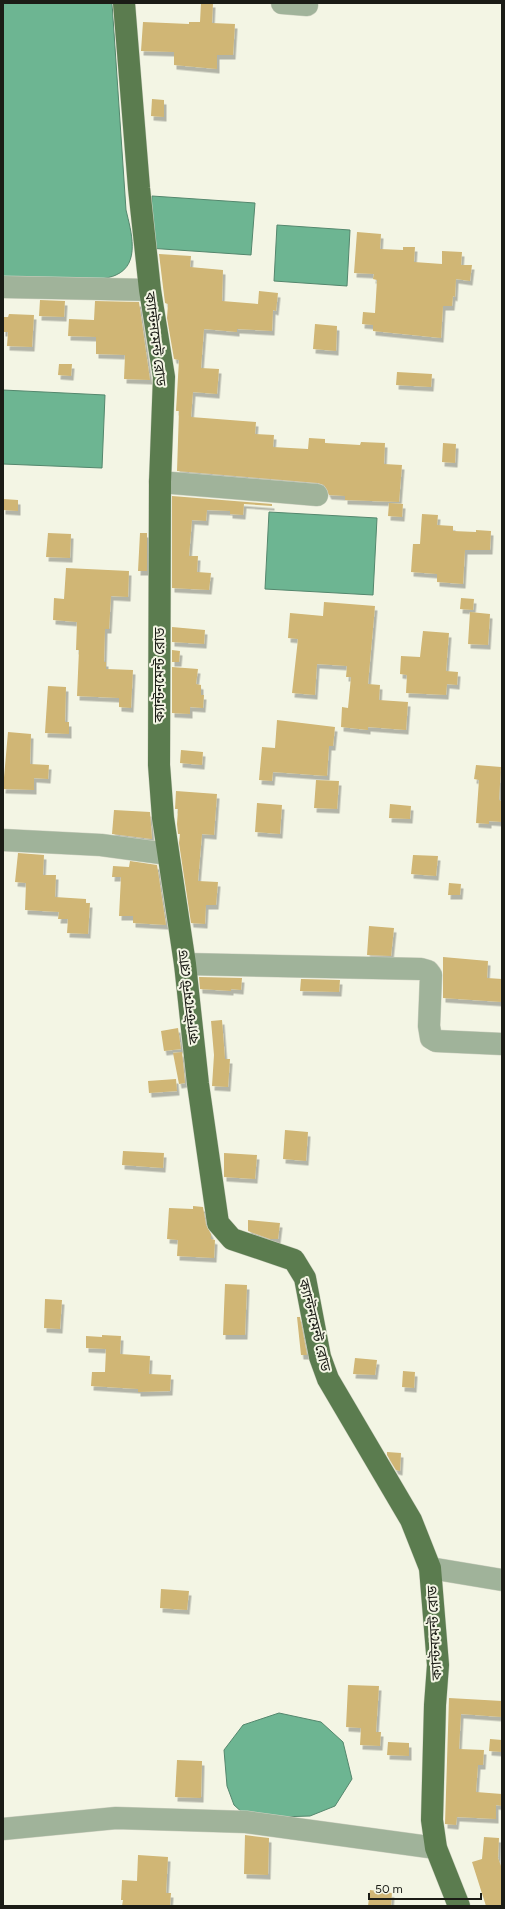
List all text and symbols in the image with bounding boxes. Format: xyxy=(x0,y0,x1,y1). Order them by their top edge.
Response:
street label: ক্যান্টনমেন্ট রোড xyxy=(141,290,170,388)
street label: ক্যান্টনমেন্ট রোড xyxy=(151,627,168,723)
street label: ক্যান্টনমেন্ট রোড xyxy=(174,948,203,1046)
street label: ক্যান্টনমেন্ট রোড xyxy=(295,1276,334,1374)
street label: ক্যান্টনমেন্ট রোড xyxy=(423,1584,446,1682)
scale bar xyxy=(369,1875,481,1901)
text: 50 m xyxy=(375,1882,403,1896)

